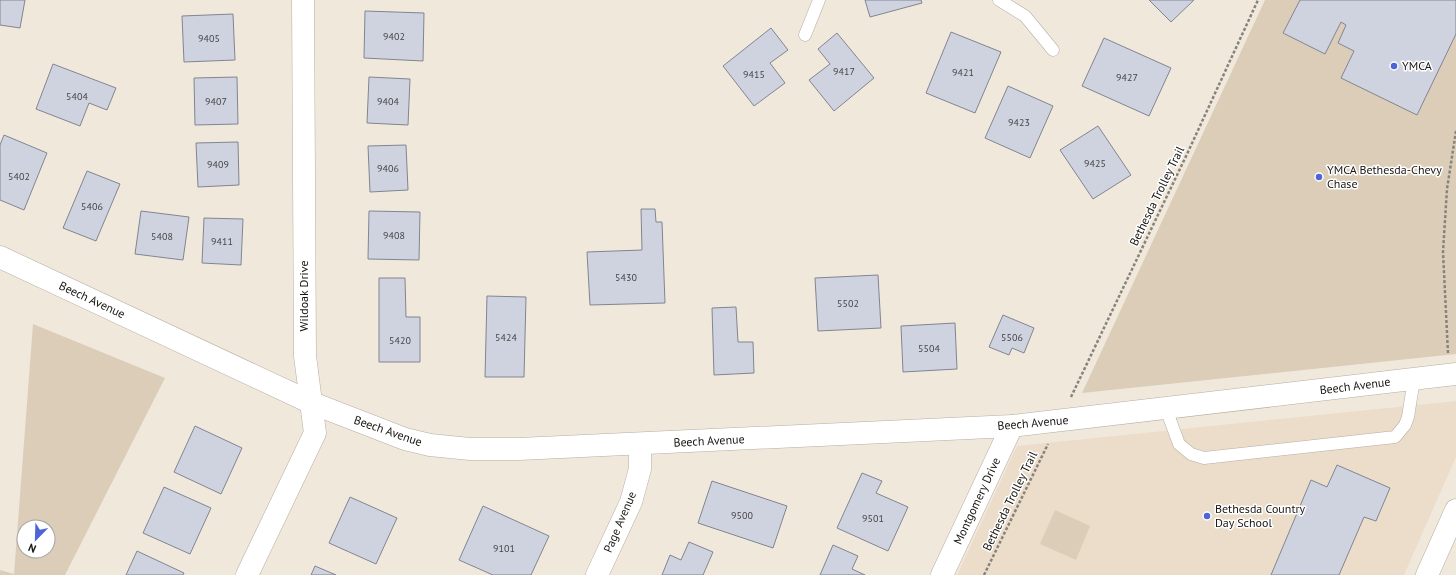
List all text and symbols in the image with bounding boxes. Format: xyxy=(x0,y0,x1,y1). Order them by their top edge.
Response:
house number: 9402 xyxy=(383,30,405,43)
house number: 9405 xyxy=(198,32,220,45)
place label: YMCA xyxy=(1402,58,1432,73)
marker: YMCA xyxy=(1389,61,1399,71)
house number: 9417 xyxy=(833,65,855,78)
house number: 9421 xyxy=(952,66,974,79)
house number: 9415 xyxy=(743,68,765,81)
house number: 9427 xyxy=(1116,71,1138,84)
house number: 5404 xyxy=(66,90,88,103)
house number: 9407 xyxy=(205,95,227,108)
house number: 9404 xyxy=(377,95,399,108)
house number: 9423 xyxy=(1008,116,1030,129)
street label: Bethesda Trolley Trail xyxy=(1126,143,1187,248)
house number: 9425 xyxy=(1084,157,1106,170)
house number: 9409 xyxy=(207,158,229,171)
house number: 9406 xyxy=(377,162,399,175)
place label: YMCA Bethesda-Chevy Chase xyxy=(1327,162,1442,191)
house number: 5402 xyxy=(8,170,30,183)
marker: YMCA Bethesda-Chevy Chase xyxy=(1314,172,1324,182)
house number: 5406 xyxy=(81,200,103,213)
house number: 9408 xyxy=(383,229,405,242)
house number: 5408 xyxy=(151,230,173,243)
house number: 9411 xyxy=(211,235,233,248)
street label: Wildoak Drive xyxy=(296,261,311,331)
house number: 5430 xyxy=(615,271,637,284)
street label: Beech Avenue xyxy=(57,278,128,321)
house number: 5502 xyxy=(837,297,859,310)
house number: 5424 xyxy=(495,331,517,344)
house number: 5506 xyxy=(1001,331,1023,344)
house number: 5420 xyxy=(389,334,411,347)
house number: 5504 xyxy=(918,342,940,355)
street label: Beech Avenue xyxy=(1319,374,1391,397)
street label: Beech Avenue xyxy=(352,412,424,449)
street label: Beech Avenue xyxy=(997,412,1069,433)
street label: Beech Avenue xyxy=(673,431,745,450)
street label: Bethesda Trolley Trail xyxy=(979,448,1040,553)
street label: Montgomery Drive xyxy=(950,455,1003,547)
street label: Page Avenue xyxy=(600,489,639,555)
place label: Bethesda Country Day School xyxy=(1215,501,1306,530)
house number: 9500 xyxy=(731,509,753,522)
marker: Bethesda Country Day School xyxy=(1202,511,1212,521)
house number: 9501 xyxy=(862,512,884,525)
north arrow xyxy=(16,519,56,559)
text: N xyxy=(26,540,38,556)
house number: 9101 xyxy=(493,542,515,555)

